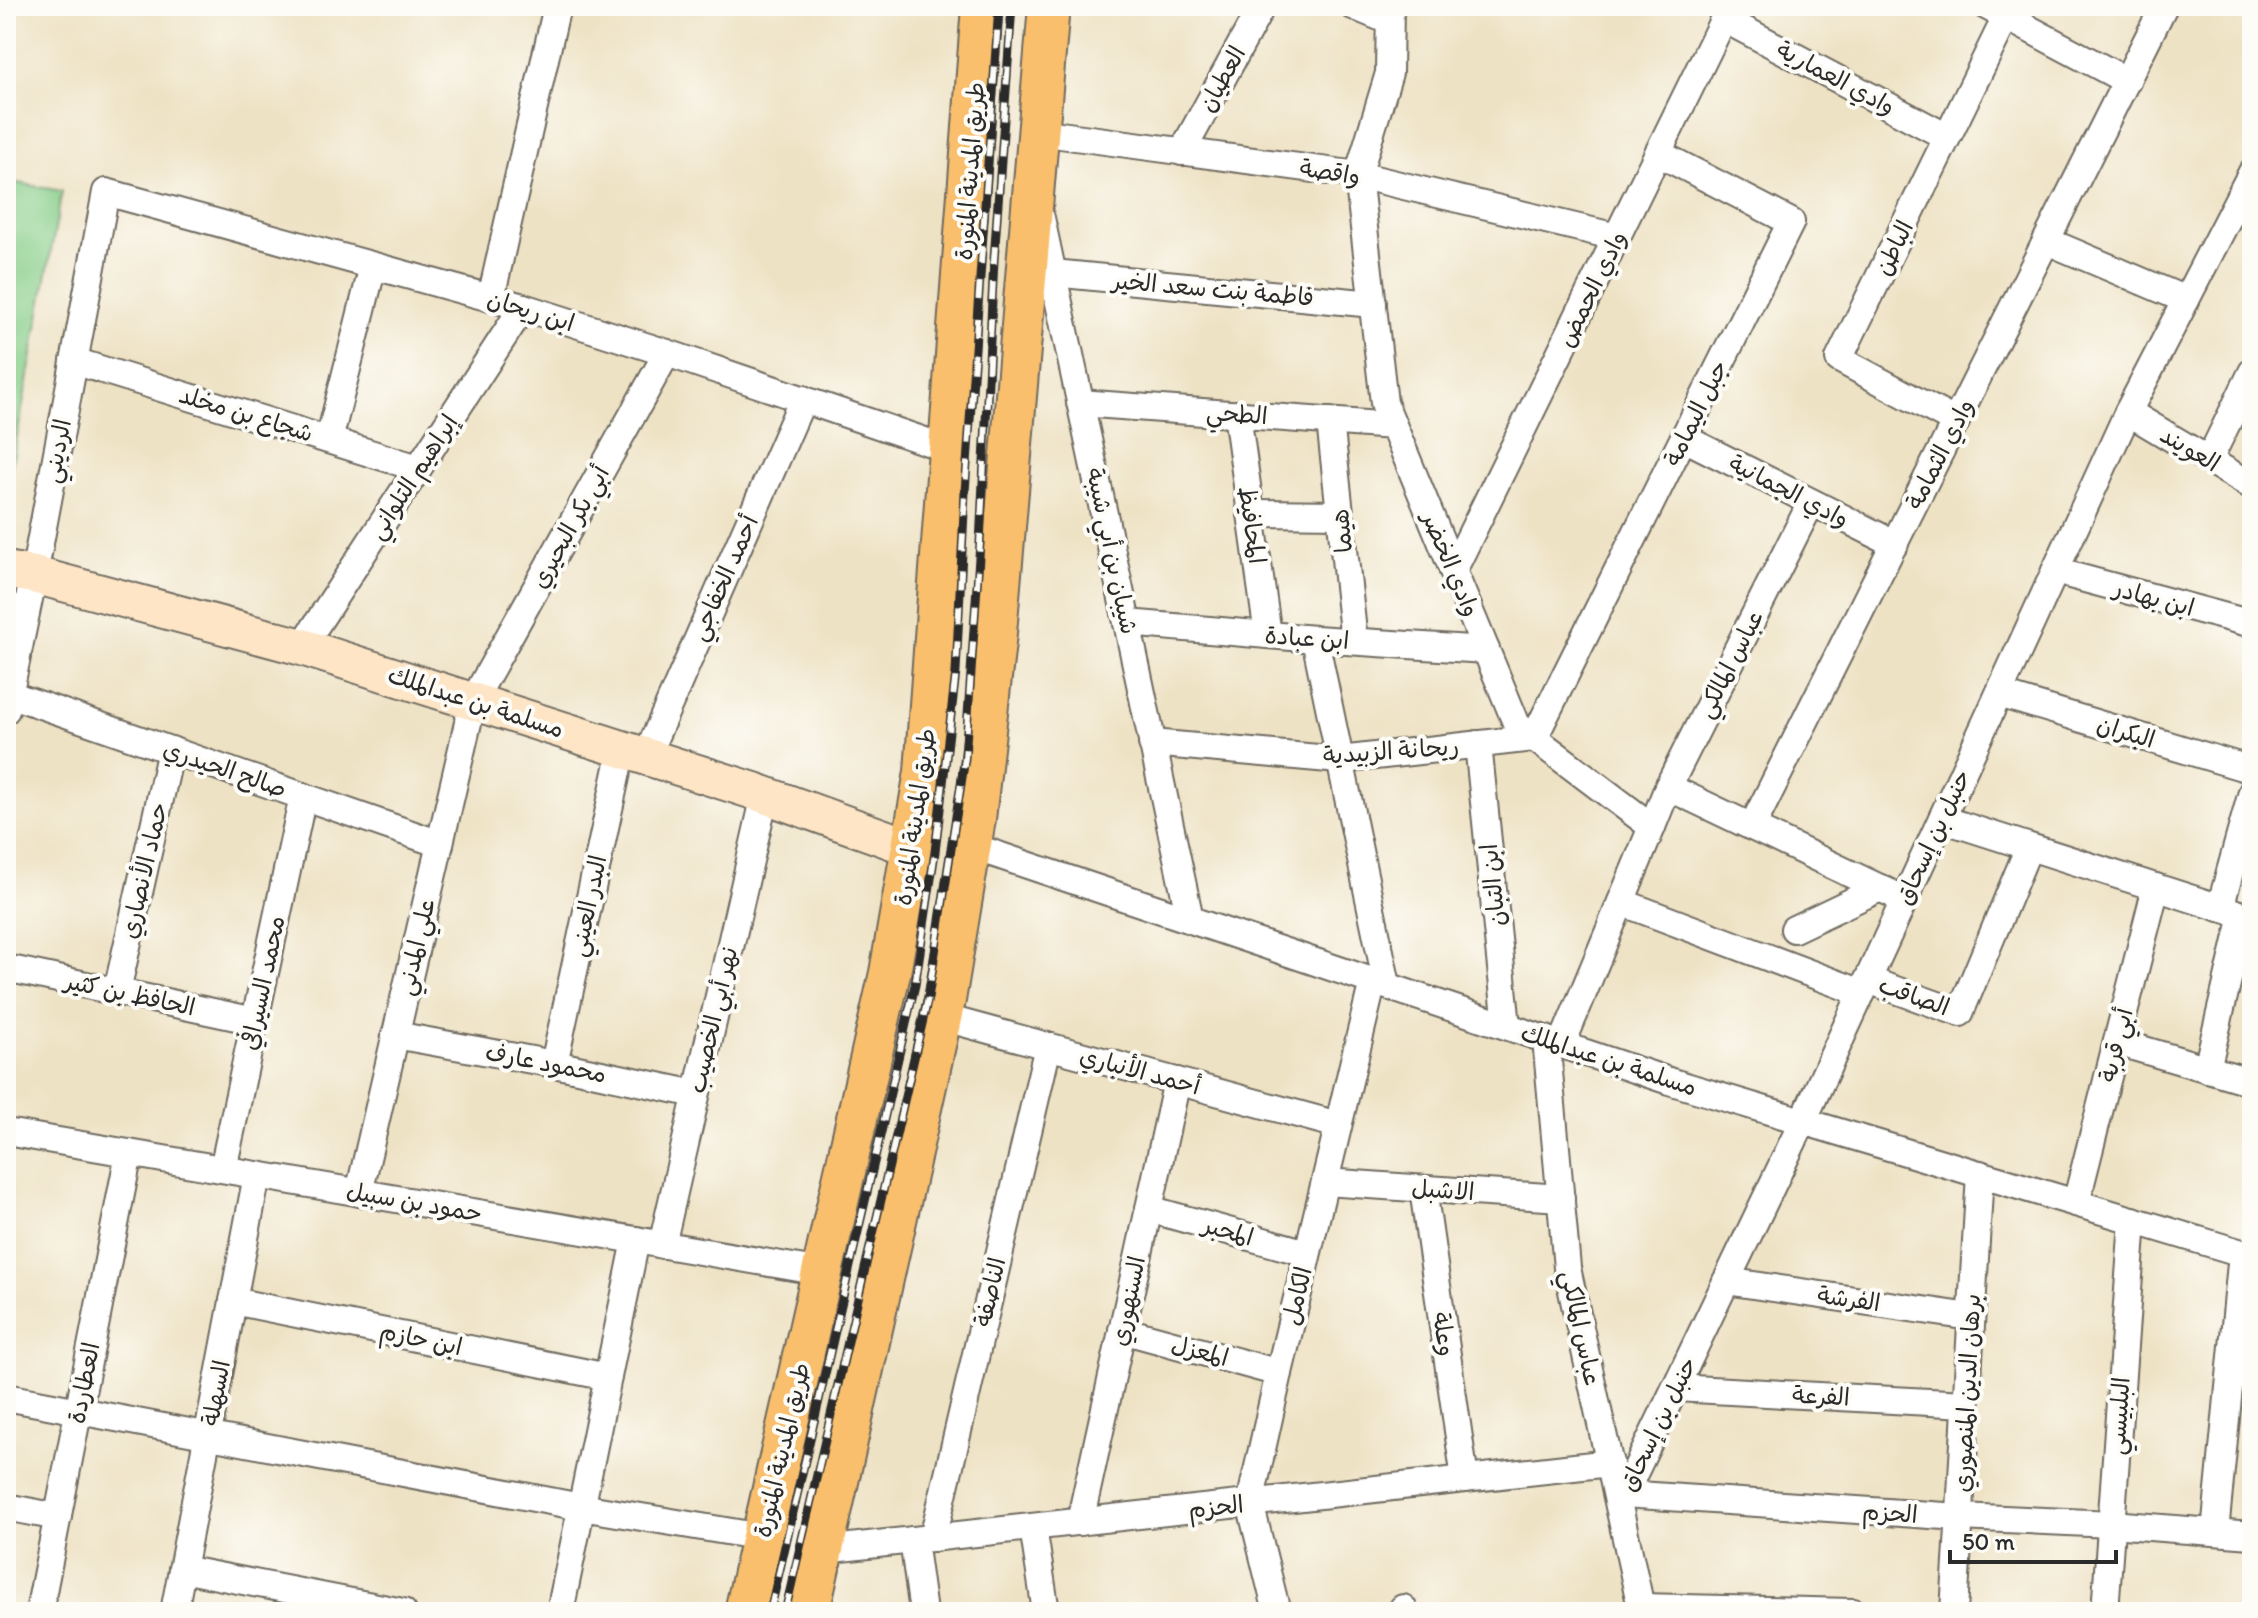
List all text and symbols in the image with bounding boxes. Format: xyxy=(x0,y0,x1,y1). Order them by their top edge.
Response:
street label: وادي العمارية xyxy=(1771,34,1900,124)
street label: العطيان xyxy=(1192,41,1251,117)
street label: طريق المدينة المنورة xyxy=(949,81,992,261)
street label: واقصة xyxy=(1298,152,1362,191)
street label: الباطن xyxy=(1868,216,1919,280)
street label: وادي الحمض xyxy=(1551,226,1635,353)
street label: فاطمة بنت سعد الخير xyxy=(1109,265,1315,312)
street label: ابن ريحان xyxy=(484,284,578,337)
street label: جبل اليمامة xyxy=(1657,355,1734,471)
street label: شجاع بن مخلد xyxy=(175,379,317,451)
street label: وادي الثمامة xyxy=(1899,394,1982,515)
street label: الطحي xyxy=(1205,397,1269,437)
street label: إبراهيم التلواني xyxy=(361,409,470,548)
street label: الرديني xyxy=(36,416,84,487)
street label: العويند xyxy=(2155,420,2225,478)
street label: وادي الجمانية xyxy=(1723,448,1854,536)
street label: أبي بكر البحيري xyxy=(524,460,621,596)
street label: شيبان بن أبي شيبة xyxy=(1074,465,1144,638)
street label: المحافيظ xyxy=(1233,484,1272,566)
street label: وادي الخضر xyxy=(1413,505,1487,622)
street label: هيما xyxy=(1325,508,1358,555)
street label: أحمد الخفاجي xyxy=(683,511,771,648)
street label: ابن بهادر xyxy=(2109,572,2198,622)
street label: عباس المالكي xyxy=(1690,605,1775,726)
street label: ابن عبادة xyxy=(1264,620,1350,655)
street label: مسلمة بن عبدالملك xyxy=(384,659,568,744)
street label: البكران xyxy=(2094,709,2159,754)
street label: طريق المدينة المنورة xyxy=(888,726,943,908)
street label: ريحانة الزبيدية xyxy=(1322,731,1460,770)
street label: صالح الحيدري xyxy=(159,734,291,806)
street label: حنبل بن إسحاق xyxy=(1889,765,1977,909)
street label: حماد الأنصاري xyxy=(112,800,176,942)
street label: ابن التبان xyxy=(1474,842,1511,928)
street label: البدر العيني xyxy=(563,852,619,961)
street label: علي المدني xyxy=(390,896,448,1000)
street label: محمد السيرافي xyxy=(234,913,294,1053)
street label: نهر أبي الخصيب xyxy=(682,944,750,1098)
street label: الحافظ بن كثير xyxy=(60,965,198,1021)
street label: الصاقب xyxy=(1875,969,1954,1022)
street label: أبي قربة xyxy=(2092,1005,2145,1087)
street label: مسلمة بن عبدالملك xyxy=(1517,1017,1701,1102)
street label: محمود عارف xyxy=(483,1037,609,1089)
street label: أحمد الأنباري xyxy=(1076,1039,1204,1103)
street label: الاشبل xyxy=(1411,1173,1475,1206)
street label: حمود بن سبيل xyxy=(344,1175,484,1229)
street label: المحبر xyxy=(1197,1209,1257,1252)
street label: السنهوري xyxy=(1104,1253,1154,1349)
street label: الناصفة xyxy=(968,1254,1012,1329)
street label: الكامل xyxy=(1275,1264,1318,1328)
street label: عباس المالكي xyxy=(1548,1268,1608,1389)
street label: الفرشة xyxy=(1816,1280,1882,1317)
street label: برهان الدين المنصوري xyxy=(1947,1293,1989,1493)
street label: وعلة xyxy=(1427,1310,1462,1358)
street label: ابن حازم xyxy=(376,1316,465,1365)
street label: المعزل xyxy=(1168,1329,1232,1372)
street label: العطاردة xyxy=(61,1340,106,1426)
street label: حنبل بن إسحاق xyxy=(1613,1352,1703,1496)
street label: السهلة xyxy=(195,1358,236,1428)
street label: طريق المدينة المنورة xyxy=(747,1360,818,1541)
street label: البلبيسي xyxy=(2101,1376,2143,1456)
street label: الفرعة xyxy=(1792,1380,1851,1411)
street label: الحزم xyxy=(1187,1489,1245,1528)
street label: الحزم xyxy=(1861,1496,1919,1533)
scale bar xyxy=(1950,1514,2116,1564)
text: 50 m xyxy=(1962,1527,2015,1556)

